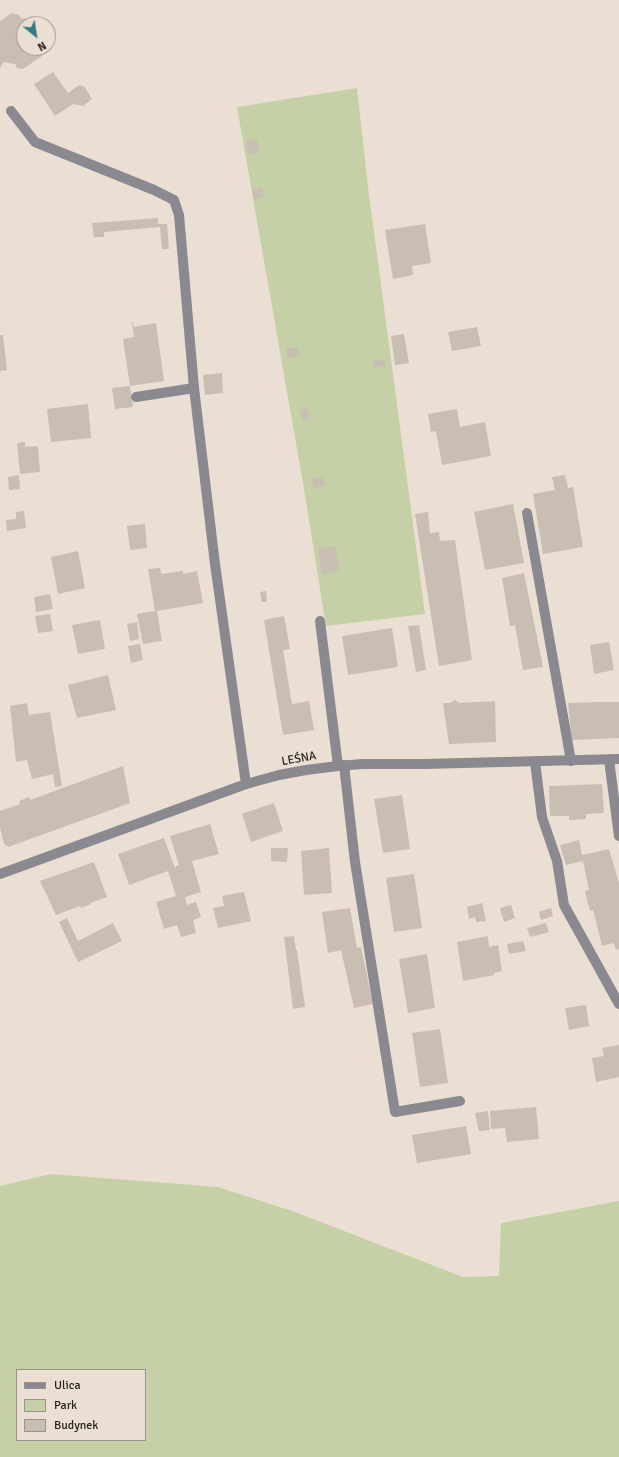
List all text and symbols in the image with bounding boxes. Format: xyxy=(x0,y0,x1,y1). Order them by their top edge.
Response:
north arrow xyxy=(16,16,56,56)
text: N xyxy=(35,38,48,54)
street label: LEŚNA xyxy=(280,749,318,769)
legend xyxy=(16,1369,146,1441)
text: Ulica xyxy=(54,1378,81,1393)
text: Park xyxy=(54,1398,77,1413)
text: Budynek xyxy=(54,1418,98,1433)

